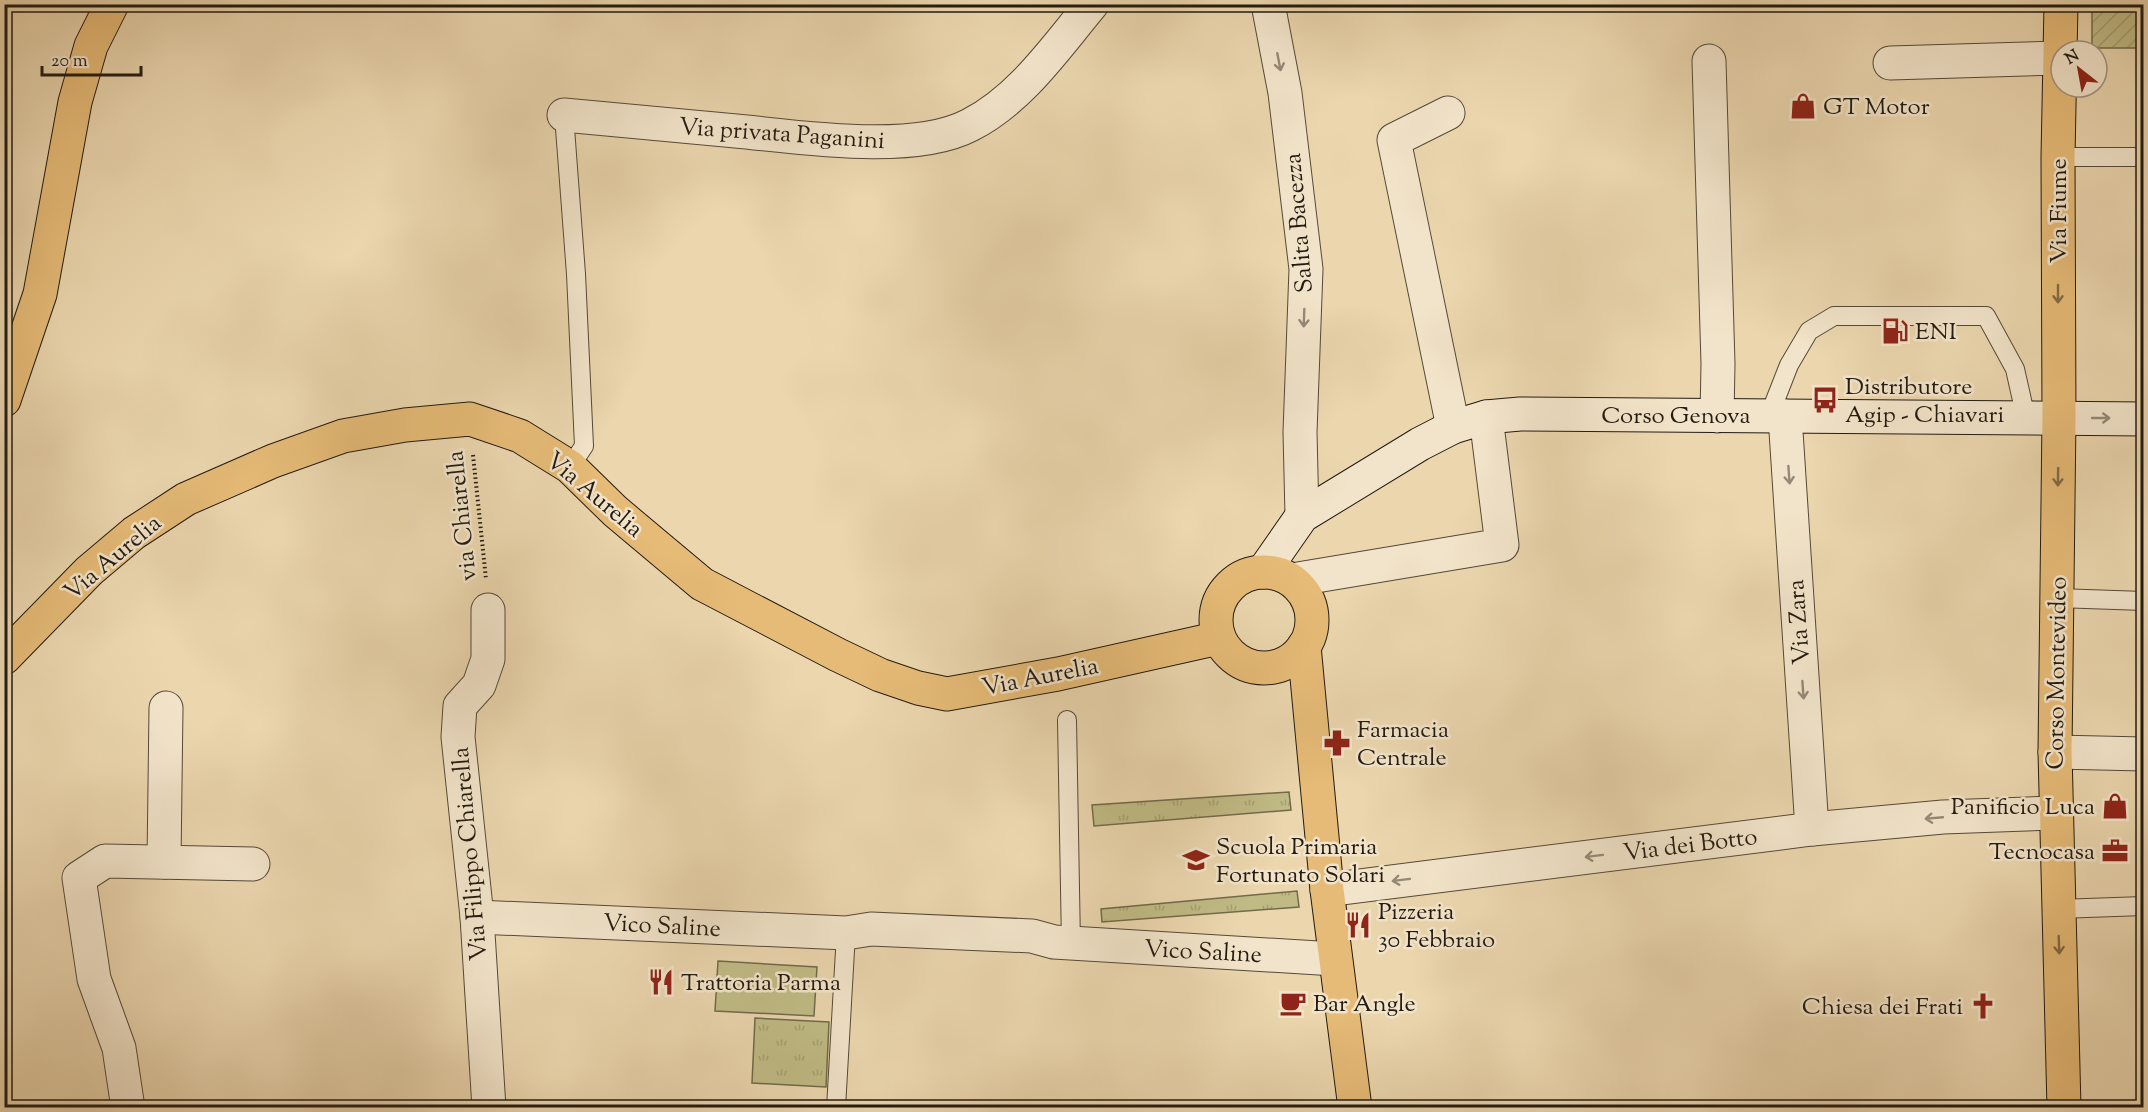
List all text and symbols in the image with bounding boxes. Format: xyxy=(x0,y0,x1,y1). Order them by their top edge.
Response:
scale bar xyxy=(42,39,141,77)
north arrow xyxy=(2049,39,2109,99)
text: N xyxy=(2061,45,2084,71)
text: 20 m xyxy=(51,49,88,75)
one-way arrow xyxy=(1274,52,1285,71)
shop icon: GT Motor xyxy=(1788,91,1818,121)
place label: GT Motor xyxy=(1823,91,1930,125)
street label: Via privata Paganini xyxy=(678,111,886,159)
street label: Salita Bacezza xyxy=(1277,151,1323,294)
street label: Via Fiume xyxy=(2043,158,2077,264)
one-way arrow xyxy=(2052,283,2064,303)
one-way arrow xyxy=(1298,308,1310,328)
fuel station icon: ENI xyxy=(1880,316,1910,346)
place label: ENI xyxy=(1915,316,1957,350)
place label: Distributore Agip - Chiavari xyxy=(1845,371,2004,433)
bus stop icon: Distributore Agip - Chiavari xyxy=(1810,385,1840,415)
street label: Corso Genova xyxy=(1601,400,1751,434)
one-way arrow xyxy=(2091,413,2111,424)
street label: Via Aurelia xyxy=(538,445,650,547)
street label: via Chiarella xyxy=(439,449,487,583)
one-way arrow xyxy=(1783,464,1794,484)
one-way arrow xyxy=(2053,466,2064,486)
street label: Via Aurelia xyxy=(57,508,169,610)
street label: Corso Montevideo xyxy=(2039,576,2077,770)
street label: Via Zara xyxy=(1780,578,1820,666)
street label: Via Aurelia xyxy=(979,650,1102,706)
one-way arrow xyxy=(1797,680,1808,700)
place label: Farmacia Centrale xyxy=(1357,714,1449,776)
pharmacy icon: Farmacia Centrale xyxy=(1322,728,1352,758)
street label: Via Filippo Chiarella xyxy=(445,746,497,962)
place label: Panificio Luca xyxy=(1951,791,2095,825)
shop icon: Panificio Luca xyxy=(2100,791,2130,821)
one-way arrow xyxy=(1924,813,1944,824)
street label: Via dei Botto xyxy=(1621,821,1759,871)
place label: Scuola Primaria Fortunato Solari xyxy=(1216,831,1385,893)
place label: Tecnocasa xyxy=(1989,836,2095,870)
office icon: Tecnocasa xyxy=(2100,836,2130,866)
school or university icon: Scuola Primaria Fortunato Solari xyxy=(1181,845,1211,875)
one-way arrow xyxy=(1585,851,1604,862)
one-way arrow xyxy=(1391,875,1411,886)
place label: Pizzeria 30 Febbraio xyxy=(1378,896,1495,958)
street label: Vico Saline xyxy=(602,907,722,947)
restaurant icon: Pizzeria 30 Febbraio xyxy=(1343,910,1373,940)
street label: Vico Saline xyxy=(1143,933,1263,973)
one-way arrow xyxy=(2054,934,2065,954)
restaurant icon: Trattoria Parma xyxy=(646,967,676,997)
place label: Trattoria Parma xyxy=(681,967,841,1001)
cafe icon: Bar Angle xyxy=(1278,988,1308,1018)
place label: Bar Angle xyxy=(1313,988,1416,1022)
place label: Chiesa dei Frati xyxy=(1802,991,1963,1025)
church icon: Chiesa dei Frati xyxy=(1968,991,1998,1021)

